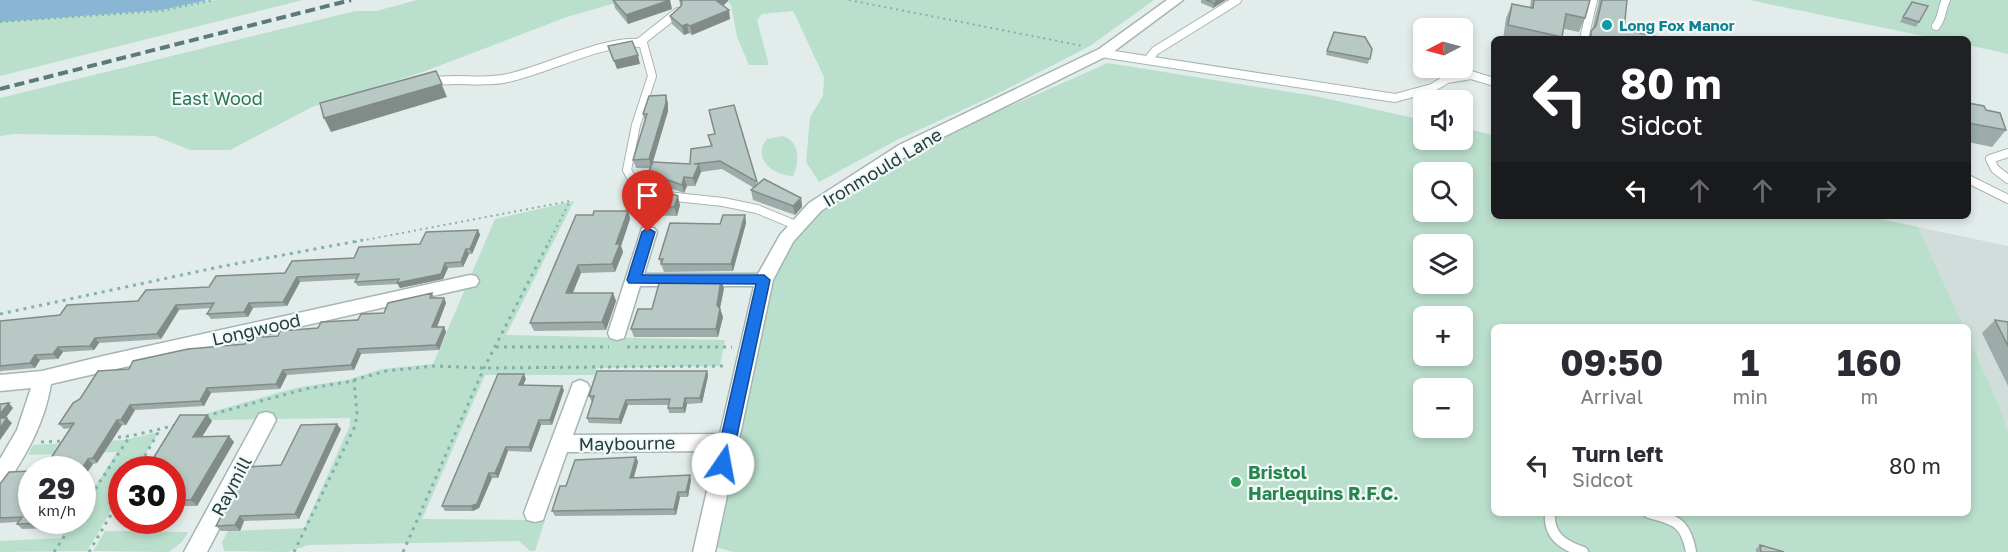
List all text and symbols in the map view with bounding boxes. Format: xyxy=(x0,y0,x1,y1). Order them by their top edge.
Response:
place label: Long Fox Manor xyxy=(1619,16,1735,34)
north arrow xyxy=(1413,18,1473,78)
map controls xyxy=(1413,18,1473,438)
marker: Long Fox Manor xyxy=(1600,18,1614,32)
text: 80 m xyxy=(1620,58,1721,108)
icon: left xyxy=(1521,60,1599,138)
park label: East Wood xyxy=(171,87,263,109)
button: sound xyxy=(1413,90,1473,150)
text: Sidcot xyxy=(1620,109,1703,141)
street label: Ironmould Lane xyxy=(818,123,946,211)
button: search xyxy=(1413,162,1473,222)
pin xyxy=(622,170,673,232)
icon: left xyxy=(1620,174,1653,207)
icon: ahead xyxy=(1683,174,1716,207)
icon: ahead xyxy=(1746,174,1779,207)
icon: right xyxy=(1809,174,1842,207)
icon: arrive xyxy=(631,179,664,212)
button: layers xyxy=(1413,234,1473,294)
button: + xyxy=(1413,306,1473,366)
street label: Longwood xyxy=(210,308,302,350)
text: 09:50 xyxy=(1560,341,1663,384)
text: 1 xyxy=(1741,341,1759,384)
text: 160 xyxy=(1837,341,1902,384)
button: − xyxy=(1413,378,1473,438)
text: Arrival xyxy=(1580,384,1643,408)
text: min xyxy=(1732,384,1768,408)
text: m xyxy=(1861,384,1878,408)
street label: Maybourne xyxy=(578,431,676,455)
position arrow xyxy=(691,432,755,496)
text: Turn left xyxy=(1572,440,1663,467)
icon: left xyxy=(1521,449,1554,482)
street label: Raymill xyxy=(206,452,256,520)
text: 80 m xyxy=(1889,452,1941,479)
speed limit sign: 30 xyxy=(108,456,186,534)
place label: Bristol Harlequins R.F.C. xyxy=(1248,461,1399,504)
text: Sidcot xyxy=(1572,467,1633,491)
text: 29 xyxy=(38,470,76,506)
marker: Bristol Harlequins R.F.C. xyxy=(1229,475,1243,489)
text: km/h xyxy=(38,501,76,519)

